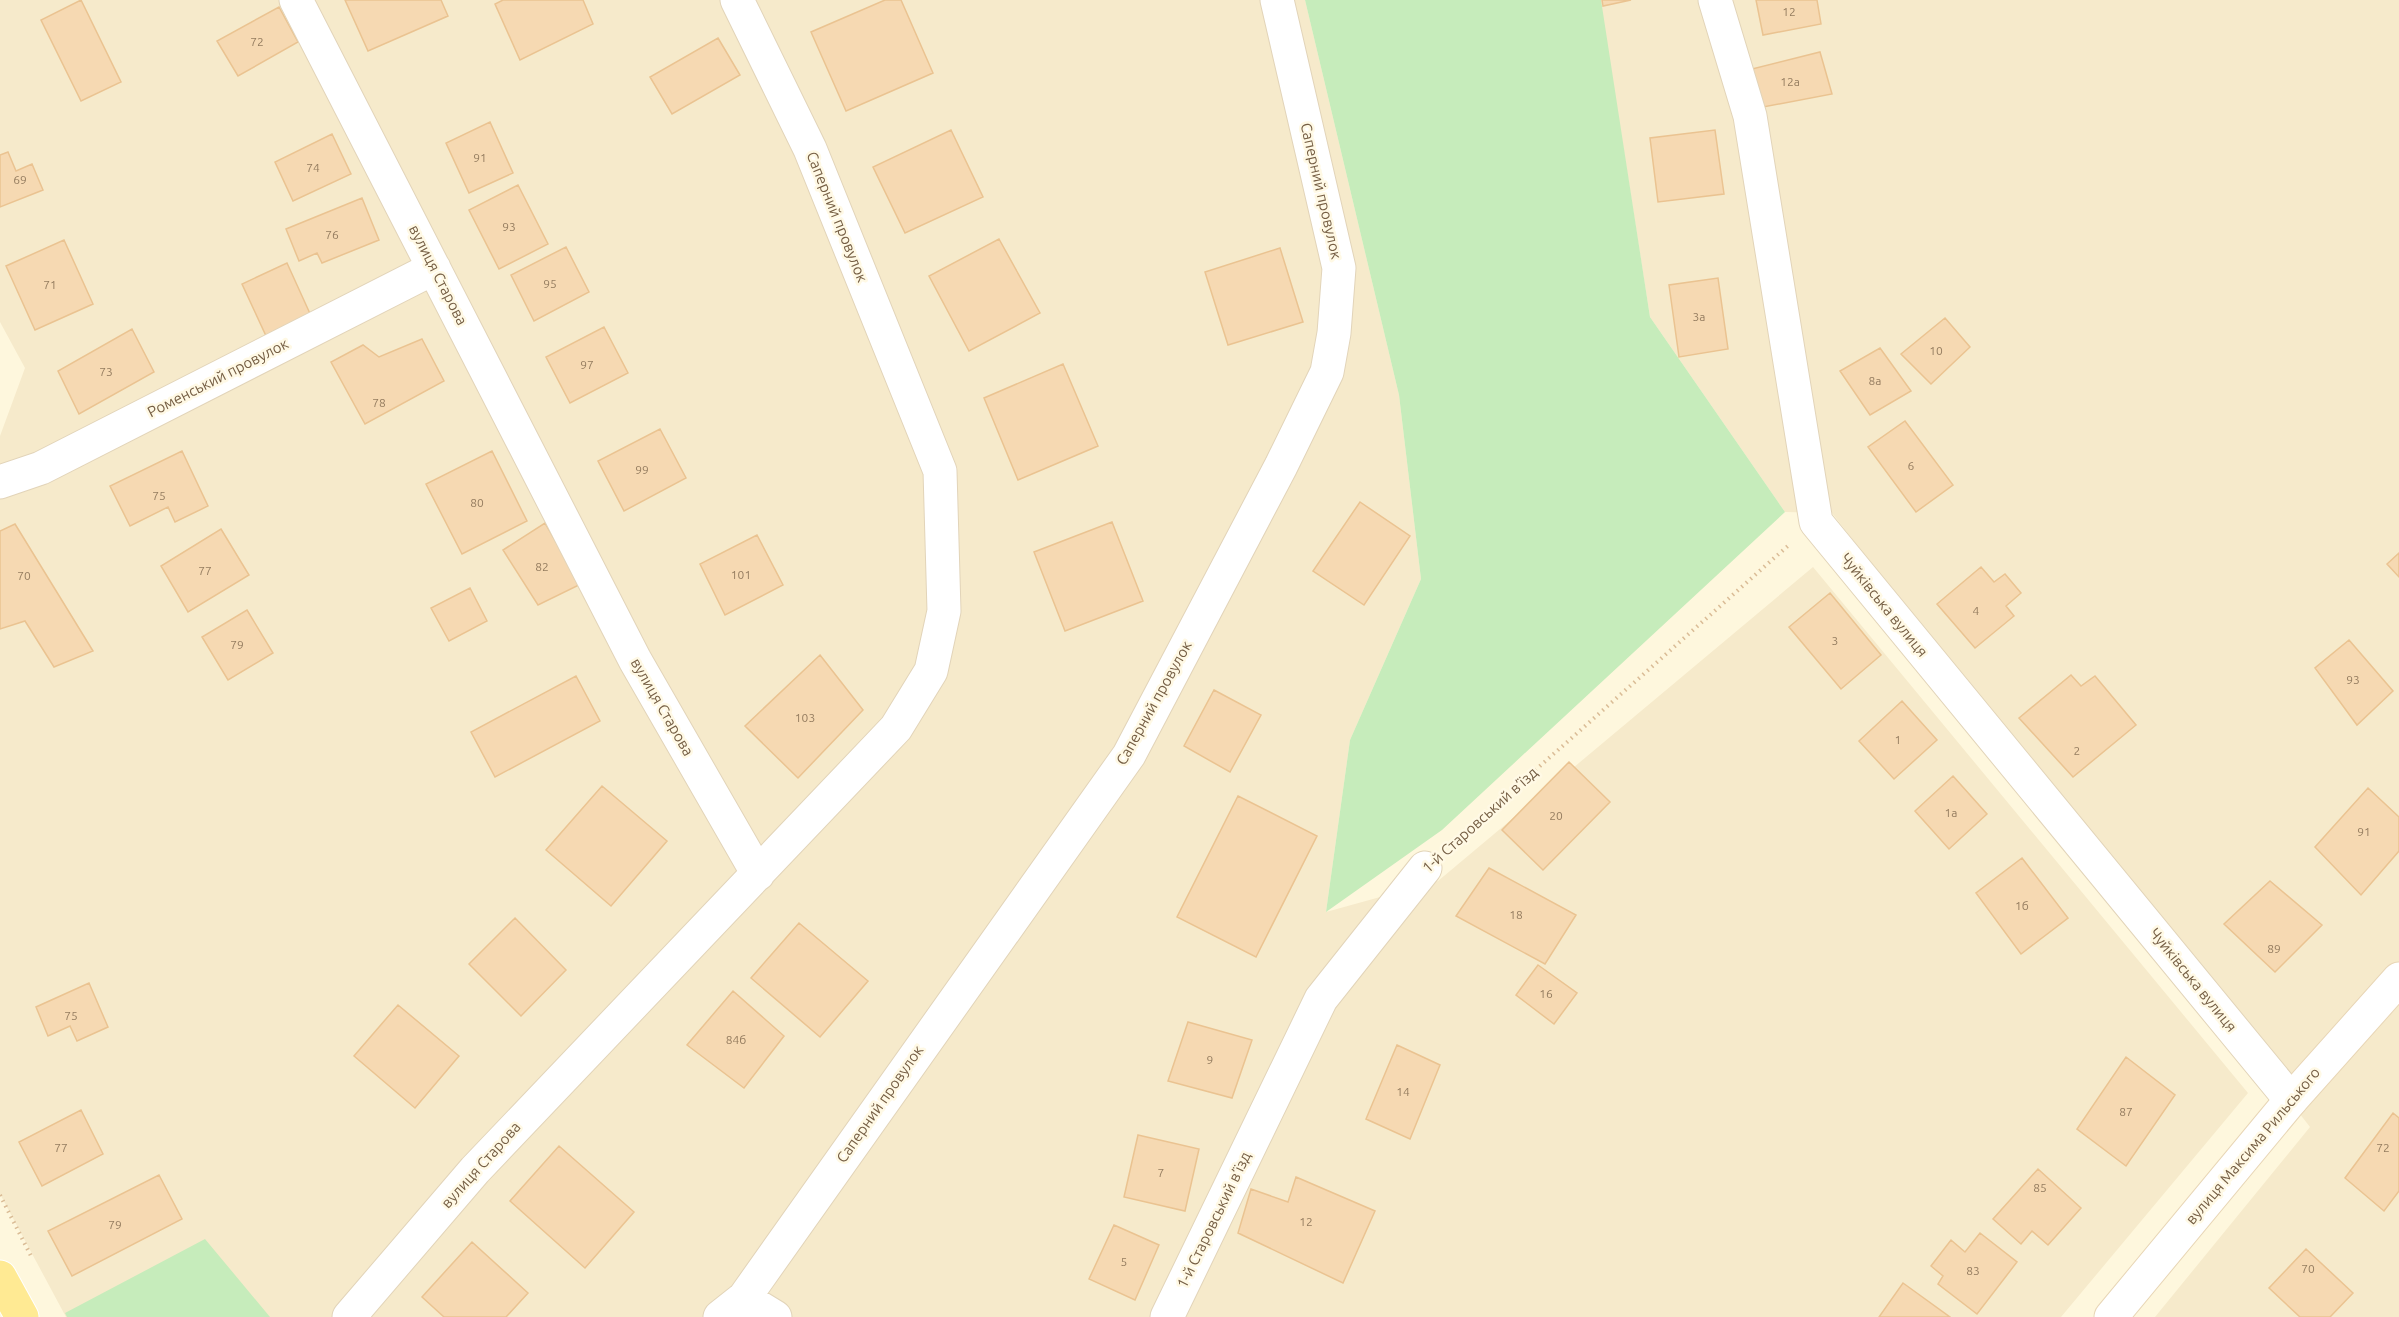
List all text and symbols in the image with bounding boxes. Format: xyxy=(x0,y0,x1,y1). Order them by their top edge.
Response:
house number: 12 xyxy=(1782,5,1796,18)
house number: 72 xyxy=(250,35,264,48)
house number: 12а xyxy=(1780,75,1800,88)
street label: Саперний провулок xyxy=(1298,121,1345,261)
street label: Саперний провулок xyxy=(804,149,872,285)
house number: 91 xyxy=(473,151,487,164)
house number: 74 xyxy=(306,161,320,174)
house number: 69 xyxy=(13,173,27,186)
house number: 93 xyxy=(502,220,516,233)
street label: вулиця Старова xyxy=(406,222,471,328)
house number: 76 xyxy=(325,228,339,241)
house number: 95 xyxy=(543,277,557,290)
house number: 71 xyxy=(43,278,57,291)
house number: 3а xyxy=(1693,310,1705,323)
street label: Роменський провулок xyxy=(144,334,291,421)
house number: 10 xyxy=(1929,344,1943,357)
house number: 97 xyxy=(580,358,594,371)
house number: 73 xyxy=(99,365,113,378)
house number: 8а xyxy=(1869,374,1881,387)
house number: 78 xyxy=(372,396,386,409)
house number: 6 xyxy=(1908,459,1915,472)
house number: 99 xyxy=(635,463,649,476)
house number: 75 xyxy=(152,489,166,502)
house number: 80 xyxy=(470,496,484,509)
street label: Чуйківська вулиця xyxy=(1837,549,1931,660)
house number: 82 xyxy=(535,560,549,573)
house number: 77 xyxy=(198,564,212,577)
house number: 101 xyxy=(731,568,751,581)
house number: 70 xyxy=(17,569,31,582)
house number: 4 xyxy=(1973,604,1980,617)
house number: 3 xyxy=(1832,634,1838,647)
house number: 79 xyxy=(230,638,244,651)
street label: Саперний провулок xyxy=(1112,638,1195,768)
street label: вулиця Старова xyxy=(628,655,697,759)
house number: 93 xyxy=(2346,673,2360,686)
house number: 103 xyxy=(795,711,815,724)
house number: 1 xyxy=(1895,733,1901,746)
house number: 2 xyxy=(2074,744,2080,757)
street label: 1-й Старовський в’їзд xyxy=(1419,763,1541,876)
house number: 1а xyxy=(1945,806,1957,819)
house number: 20 xyxy=(1549,809,1563,822)
house number: 91 xyxy=(2357,825,2371,838)
house number: 1б xyxy=(2015,899,2029,912)
house number: 18 xyxy=(1509,908,1523,921)
street label: Чуйківська вулиця xyxy=(2146,924,2240,1035)
house number: 89 xyxy=(2267,942,2281,955)
house number: 16 xyxy=(1539,987,1553,1000)
house number: 75 xyxy=(64,1009,78,1022)
house number: 84б xyxy=(726,1033,746,1046)
street label: Саперний провулок xyxy=(833,1042,927,1166)
house number: 9 xyxy=(1207,1053,1213,1066)
street label: вулиця Максима Рильського xyxy=(2182,1064,2323,1228)
house number: 14 xyxy=(1396,1085,1410,1098)
house number: 87 xyxy=(2119,1105,2133,1118)
street label: вулиця Старова xyxy=(438,1118,524,1211)
house number: 77 xyxy=(54,1141,68,1154)
house number: 72 xyxy=(2376,1141,2390,1154)
street label: 1-й Старовський в’їзд xyxy=(1173,1149,1254,1291)
house number: 7 xyxy=(1158,1166,1164,1179)
house number: 85 xyxy=(2033,1181,2047,1194)
house number: 12 xyxy=(1299,1215,1313,1228)
house number: 79 xyxy=(108,1218,122,1231)
house number: 5 xyxy=(1121,1255,1127,1268)
house number: 70 xyxy=(2301,1262,2315,1275)
house number: 83 xyxy=(1966,1264,1980,1277)

